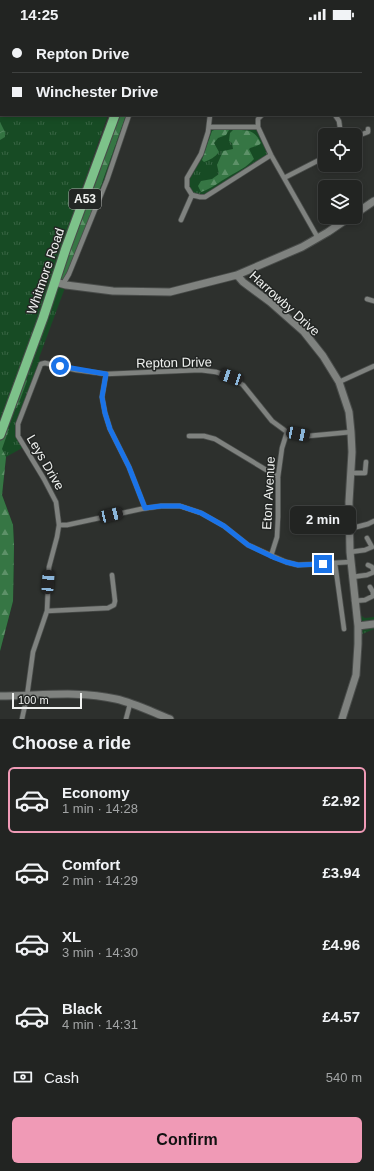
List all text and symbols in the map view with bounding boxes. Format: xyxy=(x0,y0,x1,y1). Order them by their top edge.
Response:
text: 14:25 xyxy=(20,6,58,23)
text: Repton Drive xyxy=(36,45,129,62)
text: Winchester Drive xyxy=(36,83,158,100)
map controls xyxy=(318,128,362,224)
button: locate xyxy=(318,128,362,172)
button: layers xyxy=(318,180,362,224)
road number: A53 xyxy=(69,189,101,209)
street label: Whitmore Road xyxy=(24,226,67,316)
street label: Harrowby Drive xyxy=(246,268,323,339)
street label: Repton Drive xyxy=(136,354,212,371)
route start xyxy=(51,357,69,375)
car xyxy=(218,367,244,387)
car xyxy=(285,426,311,442)
street label: Leys Drive xyxy=(24,432,67,493)
street label: Eton Avenue xyxy=(259,456,278,530)
car xyxy=(98,506,124,524)
callout: 2 min xyxy=(290,506,356,534)
text: 2 min xyxy=(306,512,340,527)
route end xyxy=(314,555,332,573)
car xyxy=(41,570,55,594)
scale bar xyxy=(12,691,82,710)
text: 100 m xyxy=(18,694,49,706)
text: Choose a ride xyxy=(12,733,131,753)
icon: car xyxy=(14,782,50,818)
text: Economy xyxy=(62,784,130,801)
text: £2.92 xyxy=(322,792,360,809)
text: 1 min · 14:28 xyxy=(62,801,138,816)
icon: car xyxy=(14,854,50,890)
text: Comfort xyxy=(62,856,120,873)
text: £3.94 xyxy=(322,864,360,881)
text: 2 min · 14:29 xyxy=(62,873,138,888)
icon: car xyxy=(14,926,50,962)
text: XL xyxy=(62,928,81,945)
text: £4.96 xyxy=(322,936,360,953)
text: 3 min · 14:30 xyxy=(62,945,138,960)
icon: car xyxy=(14,998,50,1034)
text: Black xyxy=(62,1000,102,1017)
text: £4.57 xyxy=(322,1008,360,1025)
text: 4 min · 14:31 xyxy=(62,1017,138,1032)
icon: cash xyxy=(12,1066,34,1088)
text: Cash xyxy=(44,1069,79,1086)
text: 540 m xyxy=(326,1070,362,1085)
button: Confirm xyxy=(12,1117,362,1163)

